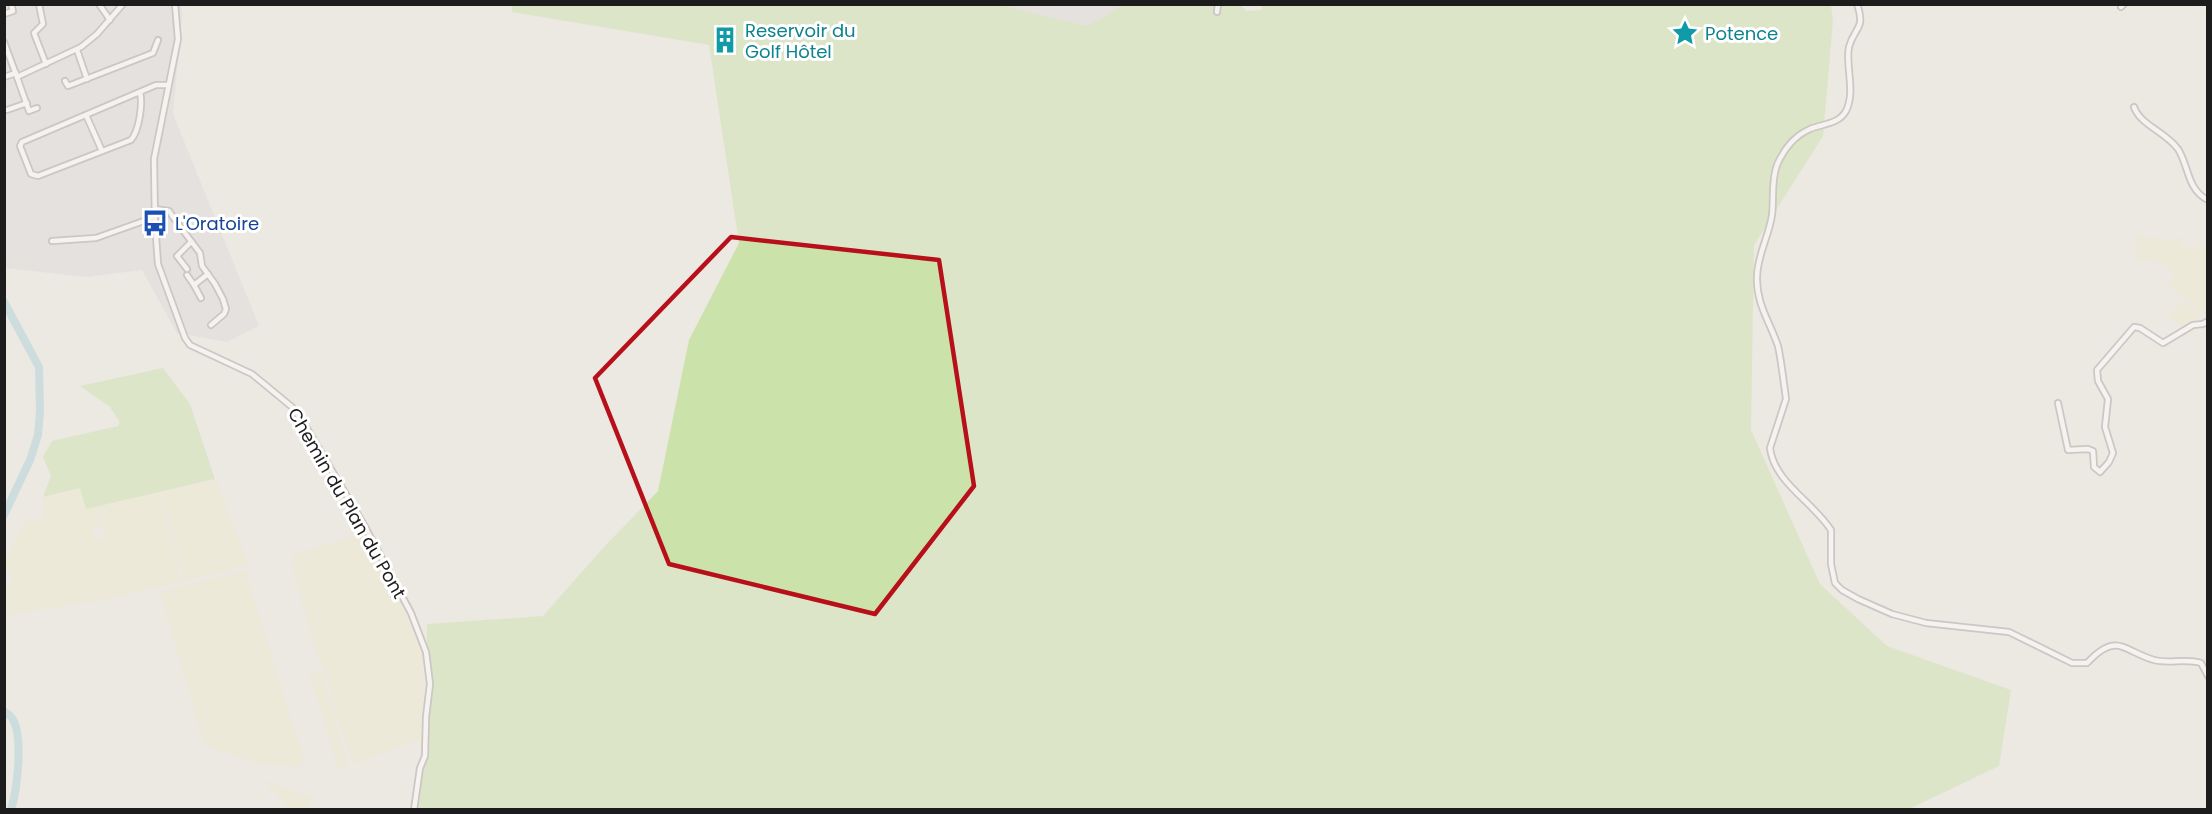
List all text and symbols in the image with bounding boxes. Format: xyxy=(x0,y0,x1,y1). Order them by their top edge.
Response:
place label: Reservoir du Golf Hôtel xyxy=(745,18,856,64)
place icon: Potence xyxy=(1670,18,1700,48)
place label: Potence xyxy=(1705,21,1778,46)
building icon: Reservoir du Golf Hôtel xyxy=(710,25,740,55)
bus stop icon: L'Oratoire xyxy=(140,208,170,238)
place label: L'Oratoire xyxy=(175,211,259,236)
street label: Chemin du Plan du Pont xyxy=(282,403,412,603)

